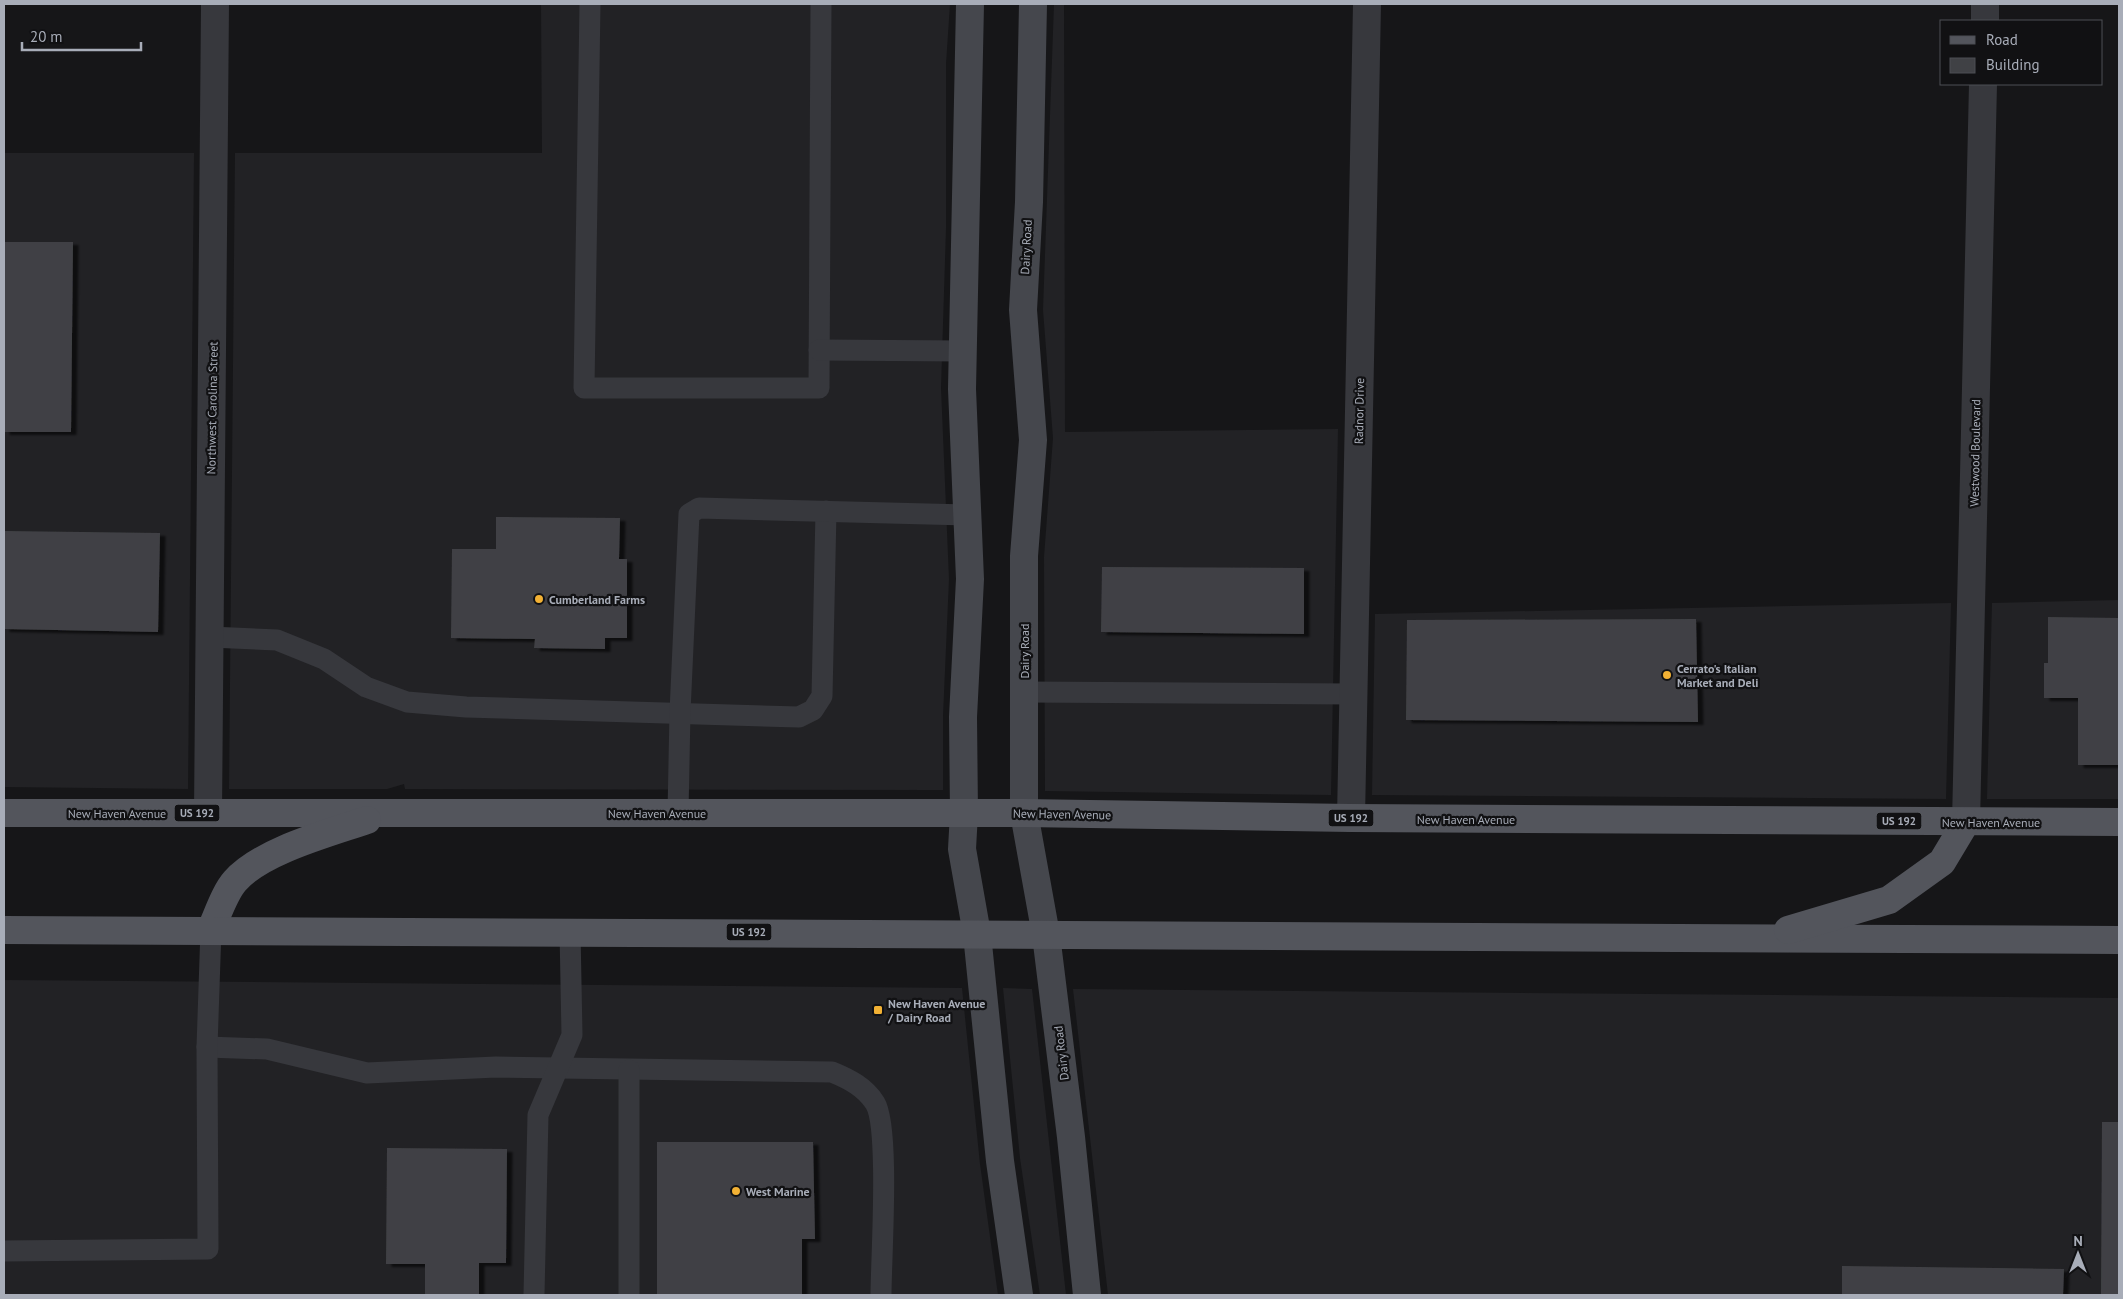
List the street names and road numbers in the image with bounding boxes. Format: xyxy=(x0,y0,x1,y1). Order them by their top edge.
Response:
street label: Dairy Road xyxy=(1017,219,1035,275)
street label: Northwest Carolina Street xyxy=(203,341,221,475)
street label: Radnor Drive xyxy=(1351,378,1367,444)
street label: Westwood Boulevard xyxy=(1967,399,1983,507)
street label: Dairy Road xyxy=(1017,624,1032,678)
road number: US 192 xyxy=(174,804,220,821)
street label: New Haven Avenue xyxy=(68,806,166,821)
street label: New Haven Avenue xyxy=(608,806,706,821)
street label: New Haven Avenue xyxy=(1013,806,1111,822)
road number: US 192 xyxy=(1328,810,1374,826)
street label: New Haven Avenue xyxy=(1417,812,1515,827)
road number: US 192 xyxy=(1876,812,1922,829)
street label: New Haven Avenue xyxy=(1942,815,2040,830)
road number: US 192 xyxy=(726,924,772,940)
street label: Dairy Road xyxy=(1050,1025,1072,1081)

